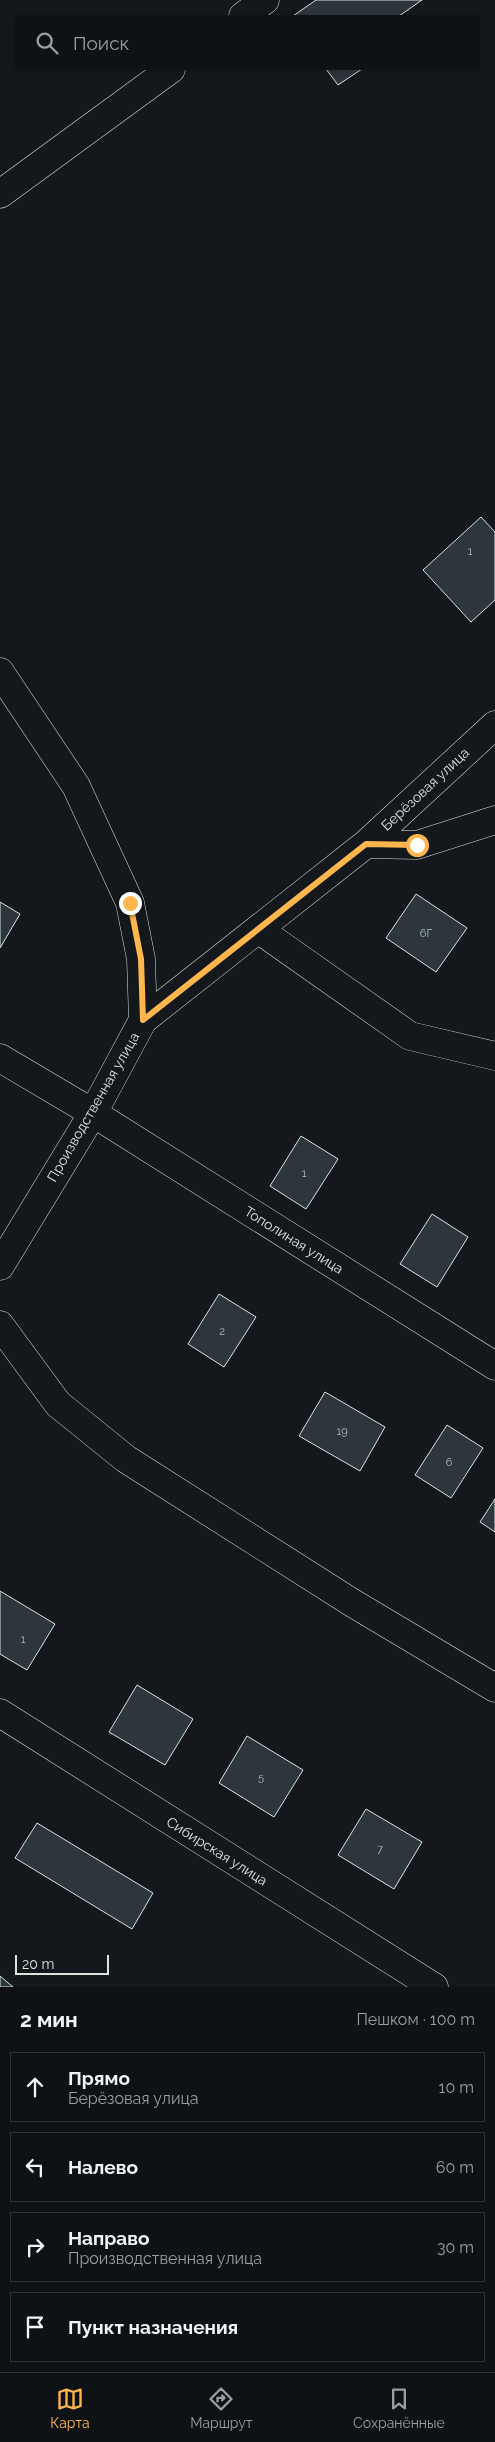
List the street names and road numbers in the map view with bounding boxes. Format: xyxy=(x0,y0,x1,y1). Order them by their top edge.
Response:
street label: Берёзовая улица xyxy=(378,744,472,834)
street label: Производственная улица xyxy=(44,1030,142,1184)
street label: Тополиная улица xyxy=(242,1203,346,1277)
street label: Сибирская улица xyxy=(164,1813,270,1889)

